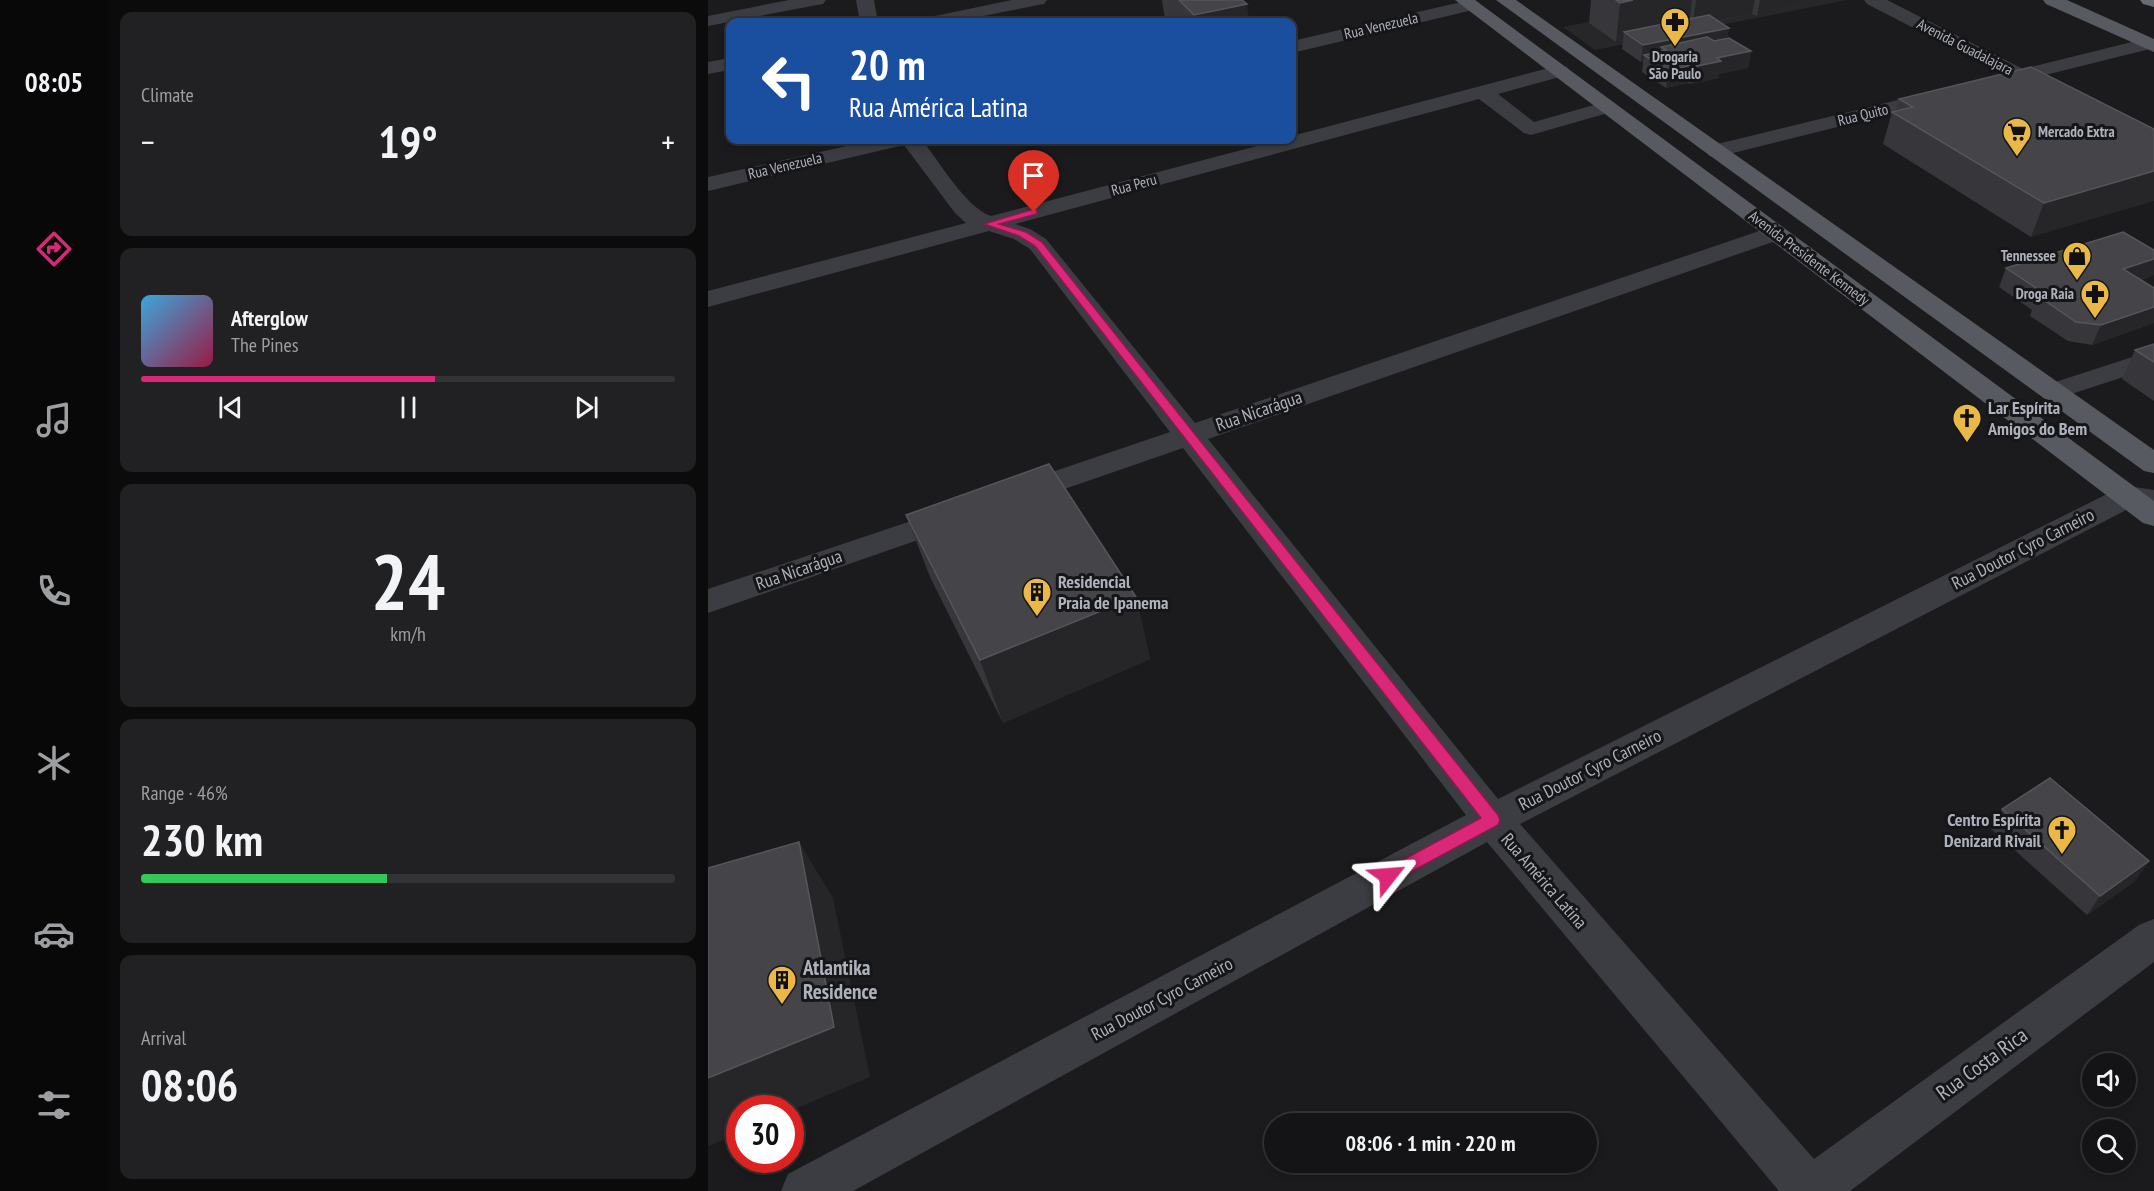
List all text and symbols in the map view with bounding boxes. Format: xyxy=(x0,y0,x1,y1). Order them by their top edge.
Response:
pharmacy icon: Drogaria São Paulo xyxy=(1659,6,1691,48)
street label: Rua Venezuela xyxy=(1342,8,1420,43)
street label: Avenida Guadalajara xyxy=(1914,14,2016,79)
text: 20 m xyxy=(849,37,926,92)
icon: left xyxy=(750,42,828,120)
place label: Drogaria São Paulo xyxy=(1649,47,1702,83)
text: 08:05 xyxy=(25,65,83,99)
text: Climate xyxy=(141,82,194,108)
text: Rua América Latina xyxy=(849,90,1028,124)
street label: Rua Quito xyxy=(1836,99,1890,130)
text: 19° xyxy=(378,112,438,170)
supermarket icon: Mercado Extra xyxy=(2001,116,2033,158)
text: − xyxy=(141,120,155,163)
text: + xyxy=(661,120,675,163)
place label: Mercado Extra xyxy=(2038,122,2115,141)
street label: Rua Venezuela xyxy=(746,148,824,183)
pin xyxy=(1008,150,1059,212)
icon: arrive xyxy=(1017,159,1050,192)
street label: Rua Peru xyxy=(1109,169,1159,200)
street label: Avenida Presidente Kennedy xyxy=(1745,206,1874,309)
icon: directions xyxy=(33,228,75,270)
shop icon: Tennessee xyxy=(2061,240,2093,282)
place label: Tennessee xyxy=(2001,246,2056,265)
pharmacy icon: Droga Raia xyxy=(2079,278,2111,320)
place label: Droga Raia xyxy=(2016,284,2074,303)
text: Afterglow xyxy=(231,304,308,332)
text: The Pines xyxy=(231,332,298,358)
street label: Rua Nicarágua xyxy=(1213,385,1305,436)
icon: previous xyxy=(214,391,247,424)
icon: pause xyxy=(392,391,425,424)
icon: next xyxy=(570,391,603,424)
place label: Lar Espírita Amigos do Bem xyxy=(1987,396,2087,440)
icon: music xyxy=(33,399,75,441)
church icon: Lar Espírita Amigos do Bem xyxy=(1951,402,1983,444)
street label: Rua Doutor Cyro Carneiro xyxy=(1948,503,2098,594)
text: 24 xyxy=(371,531,445,632)
street label: Rua Nicarágua xyxy=(753,544,845,595)
icon: phone xyxy=(33,570,75,612)
place label: Residencial Praia de Ipanema xyxy=(1058,570,1168,614)
building icon: Residencial Praia de Ipanema xyxy=(1021,576,1053,618)
text: km/h xyxy=(390,621,426,647)
street label: Rua Doutor Cyro Carneiro xyxy=(1515,724,1665,815)
icon: climate xyxy=(33,742,75,784)
text: Range · 46% xyxy=(141,780,228,806)
place label: Centro Espírita Denizard Rivail xyxy=(1944,808,2042,852)
text: 230 km xyxy=(141,810,263,868)
church icon: Centro Espírita Denizard Rivail xyxy=(2046,814,2078,856)
street label: Rua América Latina xyxy=(1497,828,1592,933)
position arrow xyxy=(1356,844,1420,908)
icon: car xyxy=(33,913,75,955)
street label: Rua Doutor Cyro Carneiro xyxy=(1087,951,1237,1046)
place label: Atlantika Residence xyxy=(802,954,878,1005)
building icon: Atlantika Residence xyxy=(766,964,798,1006)
street label: Rua Costa Rica xyxy=(1931,1021,2033,1106)
text: Arrival xyxy=(141,1025,186,1051)
map controls xyxy=(2082,1053,2136,1173)
button: sound xyxy=(2082,1053,2136,1107)
text: 08:06 xyxy=(141,1055,238,1113)
icon: filters xyxy=(33,1084,75,1126)
speed limit sign: 30 xyxy=(726,1095,804,1173)
button: search xyxy=(2082,1119,2136,1173)
text: 08:06 · 1 min · 220 m xyxy=(1345,1129,1516,1157)

